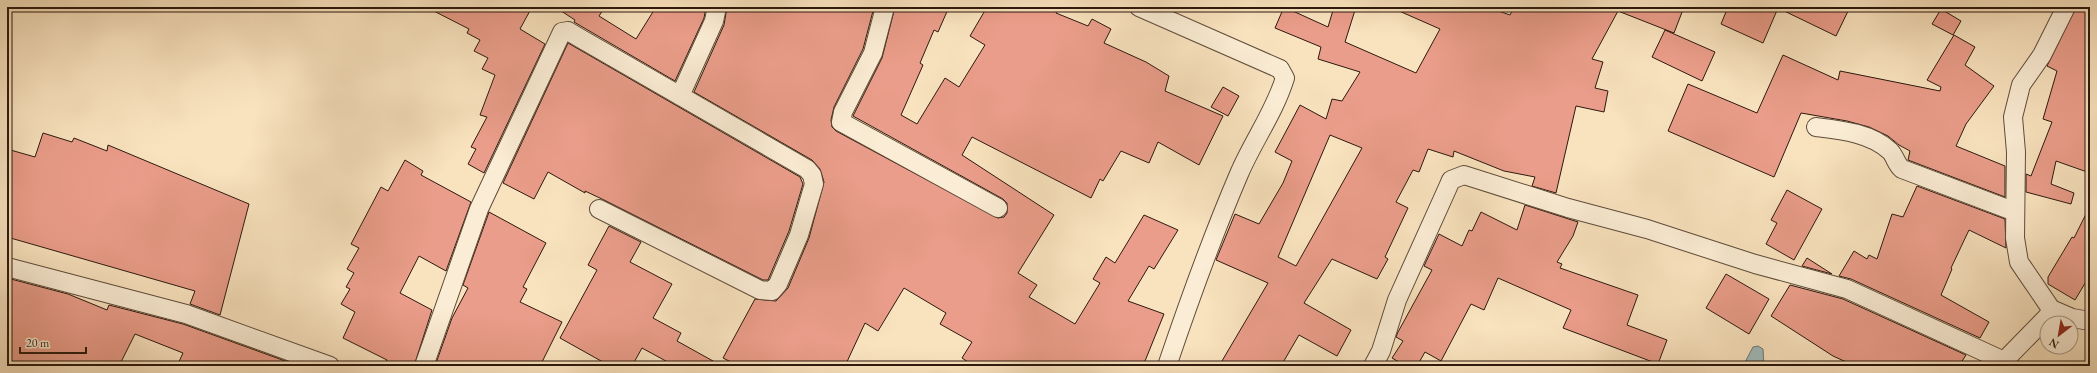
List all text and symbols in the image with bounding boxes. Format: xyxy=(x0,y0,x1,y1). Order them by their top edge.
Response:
north arrow xyxy=(2039,315,2079,355)
scale bar xyxy=(20,329,86,355)
text: 20 m xyxy=(26,335,50,351)
text: N xyxy=(2046,335,2061,352)

